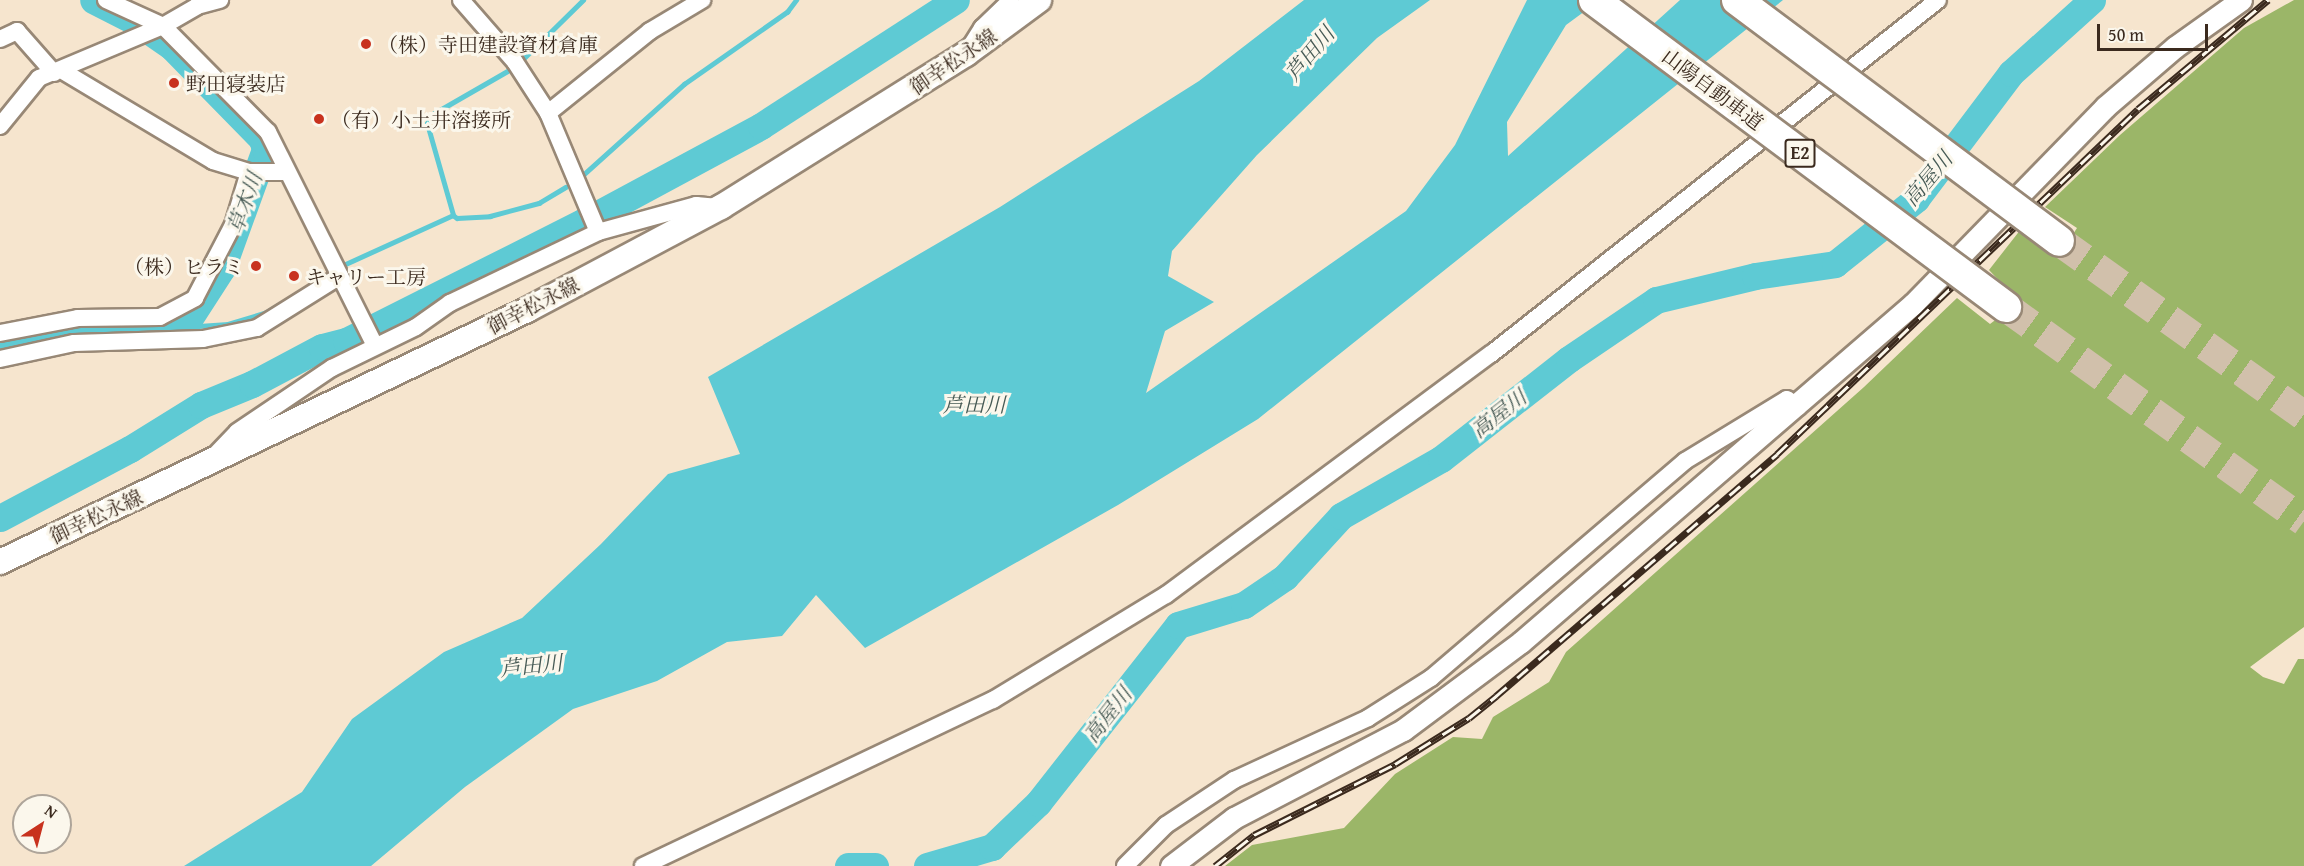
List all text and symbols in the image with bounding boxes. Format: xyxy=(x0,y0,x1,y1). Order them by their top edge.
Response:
scale bar xyxy=(2100,12,2211,50)
text: 50 m xyxy=(2108,21,2144,48)
water label: 芦田川 xyxy=(1280,22,1340,86)
street label: 御幸松永線 xyxy=(905,23,1001,99)
place label: （株）寺田建設資材倉庫 xyxy=(378,32,598,56)
marker: （株）寺田建設資材倉庫 xyxy=(359,37,373,51)
street label: 山陽自動車道 xyxy=(1658,43,1768,135)
place label: 野田寝装店 xyxy=(186,71,286,95)
marker: 野田寝装店 xyxy=(167,76,181,90)
place label: （有）小土井溶接所 xyxy=(331,107,511,131)
marker: （有）小土井溶接所 xyxy=(312,112,326,126)
road number: E2 xyxy=(1784,138,1816,168)
water label: 高屋川 xyxy=(1898,147,1958,211)
water label: 草木川 xyxy=(222,169,268,237)
place label: （株）ヒラミ xyxy=(124,254,244,278)
marker: （株）ヒラミ xyxy=(249,259,263,273)
place label: キャリー工房 xyxy=(306,264,426,288)
marker: キャリー工房 xyxy=(287,269,301,283)
street label: 御幸松永線 xyxy=(483,272,583,338)
water label: 高屋川 xyxy=(1466,385,1532,443)
water label: 芦田川 xyxy=(943,392,1005,418)
street label: 御幸松永線 xyxy=(46,484,146,548)
water label: 芦田川 xyxy=(498,650,564,682)
water label: 高屋川 xyxy=(1079,682,1137,748)
north arrow xyxy=(12,794,72,854)
text: N xyxy=(40,798,63,824)

